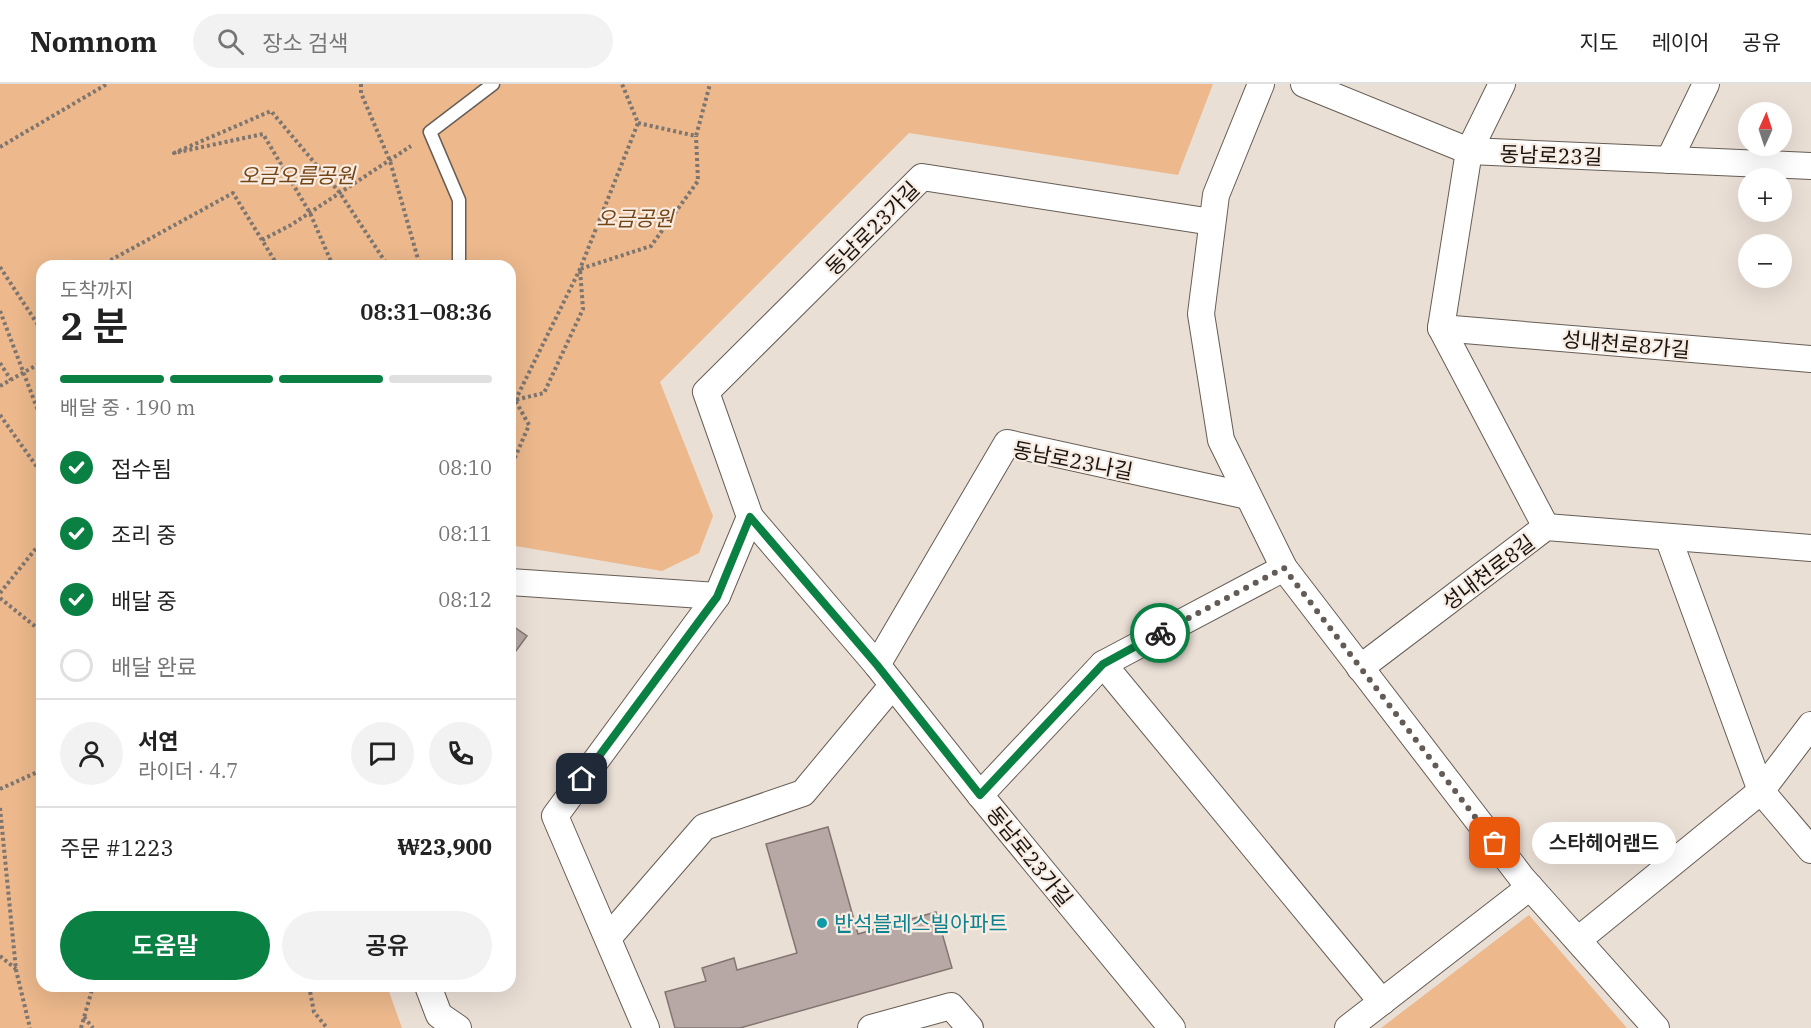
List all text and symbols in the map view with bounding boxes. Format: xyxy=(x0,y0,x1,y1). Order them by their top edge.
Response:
search box xyxy=(193,14,613,68)
text: Nomnom xyxy=(30,23,157,60)
icon: search xyxy=(214,25,247,58)
text: 장소 검색 xyxy=(262,28,348,57)
text: 지도 xyxy=(1580,28,1618,56)
text: 레이어 xyxy=(1651,28,1709,56)
text: 공유 xyxy=(1742,28,1781,56)
north arrow xyxy=(1738,102,1792,156)
map controls xyxy=(1738,102,1792,288)
street label: 동남로23길 xyxy=(1499,139,1603,171)
park label: 오금오름공원 xyxy=(239,161,357,189)
button: + xyxy=(1738,168,1792,222)
street label: 동남로23가길 xyxy=(819,175,925,281)
park label: 오금공원 xyxy=(596,204,675,232)
button: − xyxy=(1738,234,1792,288)
text: 도착까지 xyxy=(60,276,134,303)
text: 08:31–08:36 xyxy=(360,297,492,326)
text: 2 분 xyxy=(60,300,128,351)
street label: 성내천로8가길 xyxy=(1561,324,1691,364)
text: 배달 중 · 190 m xyxy=(60,394,195,421)
street label: 동남로23나길 xyxy=(1011,435,1135,485)
icon: check xyxy=(60,451,93,484)
text: 접수됨 xyxy=(111,454,172,483)
text: 08:10 xyxy=(438,454,492,481)
icon: check xyxy=(60,517,93,550)
text: 조리 중 xyxy=(111,520,177,549)
text: 08:11 xyxy=(438,520,492,547)
street label: 성내천로8길 xyxy=(1436,528,1540,616)
icon: check xyxy=(60,583,93,616)
text: 배달 중 xyxy=(111,586,177,615)
text: 08:12 xyxy=(438,586,492,613)
courier xyxy=(1130,603,1190,663)
icon: bike xyxy=(1144,617,1177,650)
text: 배달 완료 xyxy=(111,652,197,681)
button: person xyxy=(60,722,123,785)
button: chat xyxy=(351,722,414,785)
button: phone xyxy=(429,722,492,785)
text: 서연 xyxy=(138,726,178,755)
pin xyxy=(556,753,607,804)
text: 라이더 · 4.7 xyxy=(138,757,238,784)
icon: home xyxy=(565,762,598,795)
street label: 동남로23가길 xyxy=(981,800,1079,912)
pin xyxy=(1469,817,1520,868)
callout: 스타헤어랜드 xyxy=(1531,822,1675,864)
icon: bag xyxy=(1478,826,1511,859)
text: 스타헤어랜드 xyxy=(1549,829,1659,856)
text: ₩23,900 xyxy=(397,832,492,861)
text: 주문 #1223 xyxy=(60,833,174,862)
place label: 반석블레스빌아파트 xyxy=(834,909,1008,937)
button: 도움말 xyxy=(60,911,270,980)
button: 공유 xyxy=(282,911,492,980)
marker: 반석블레스빌아파트 xyxy=(815,916,829,930)

